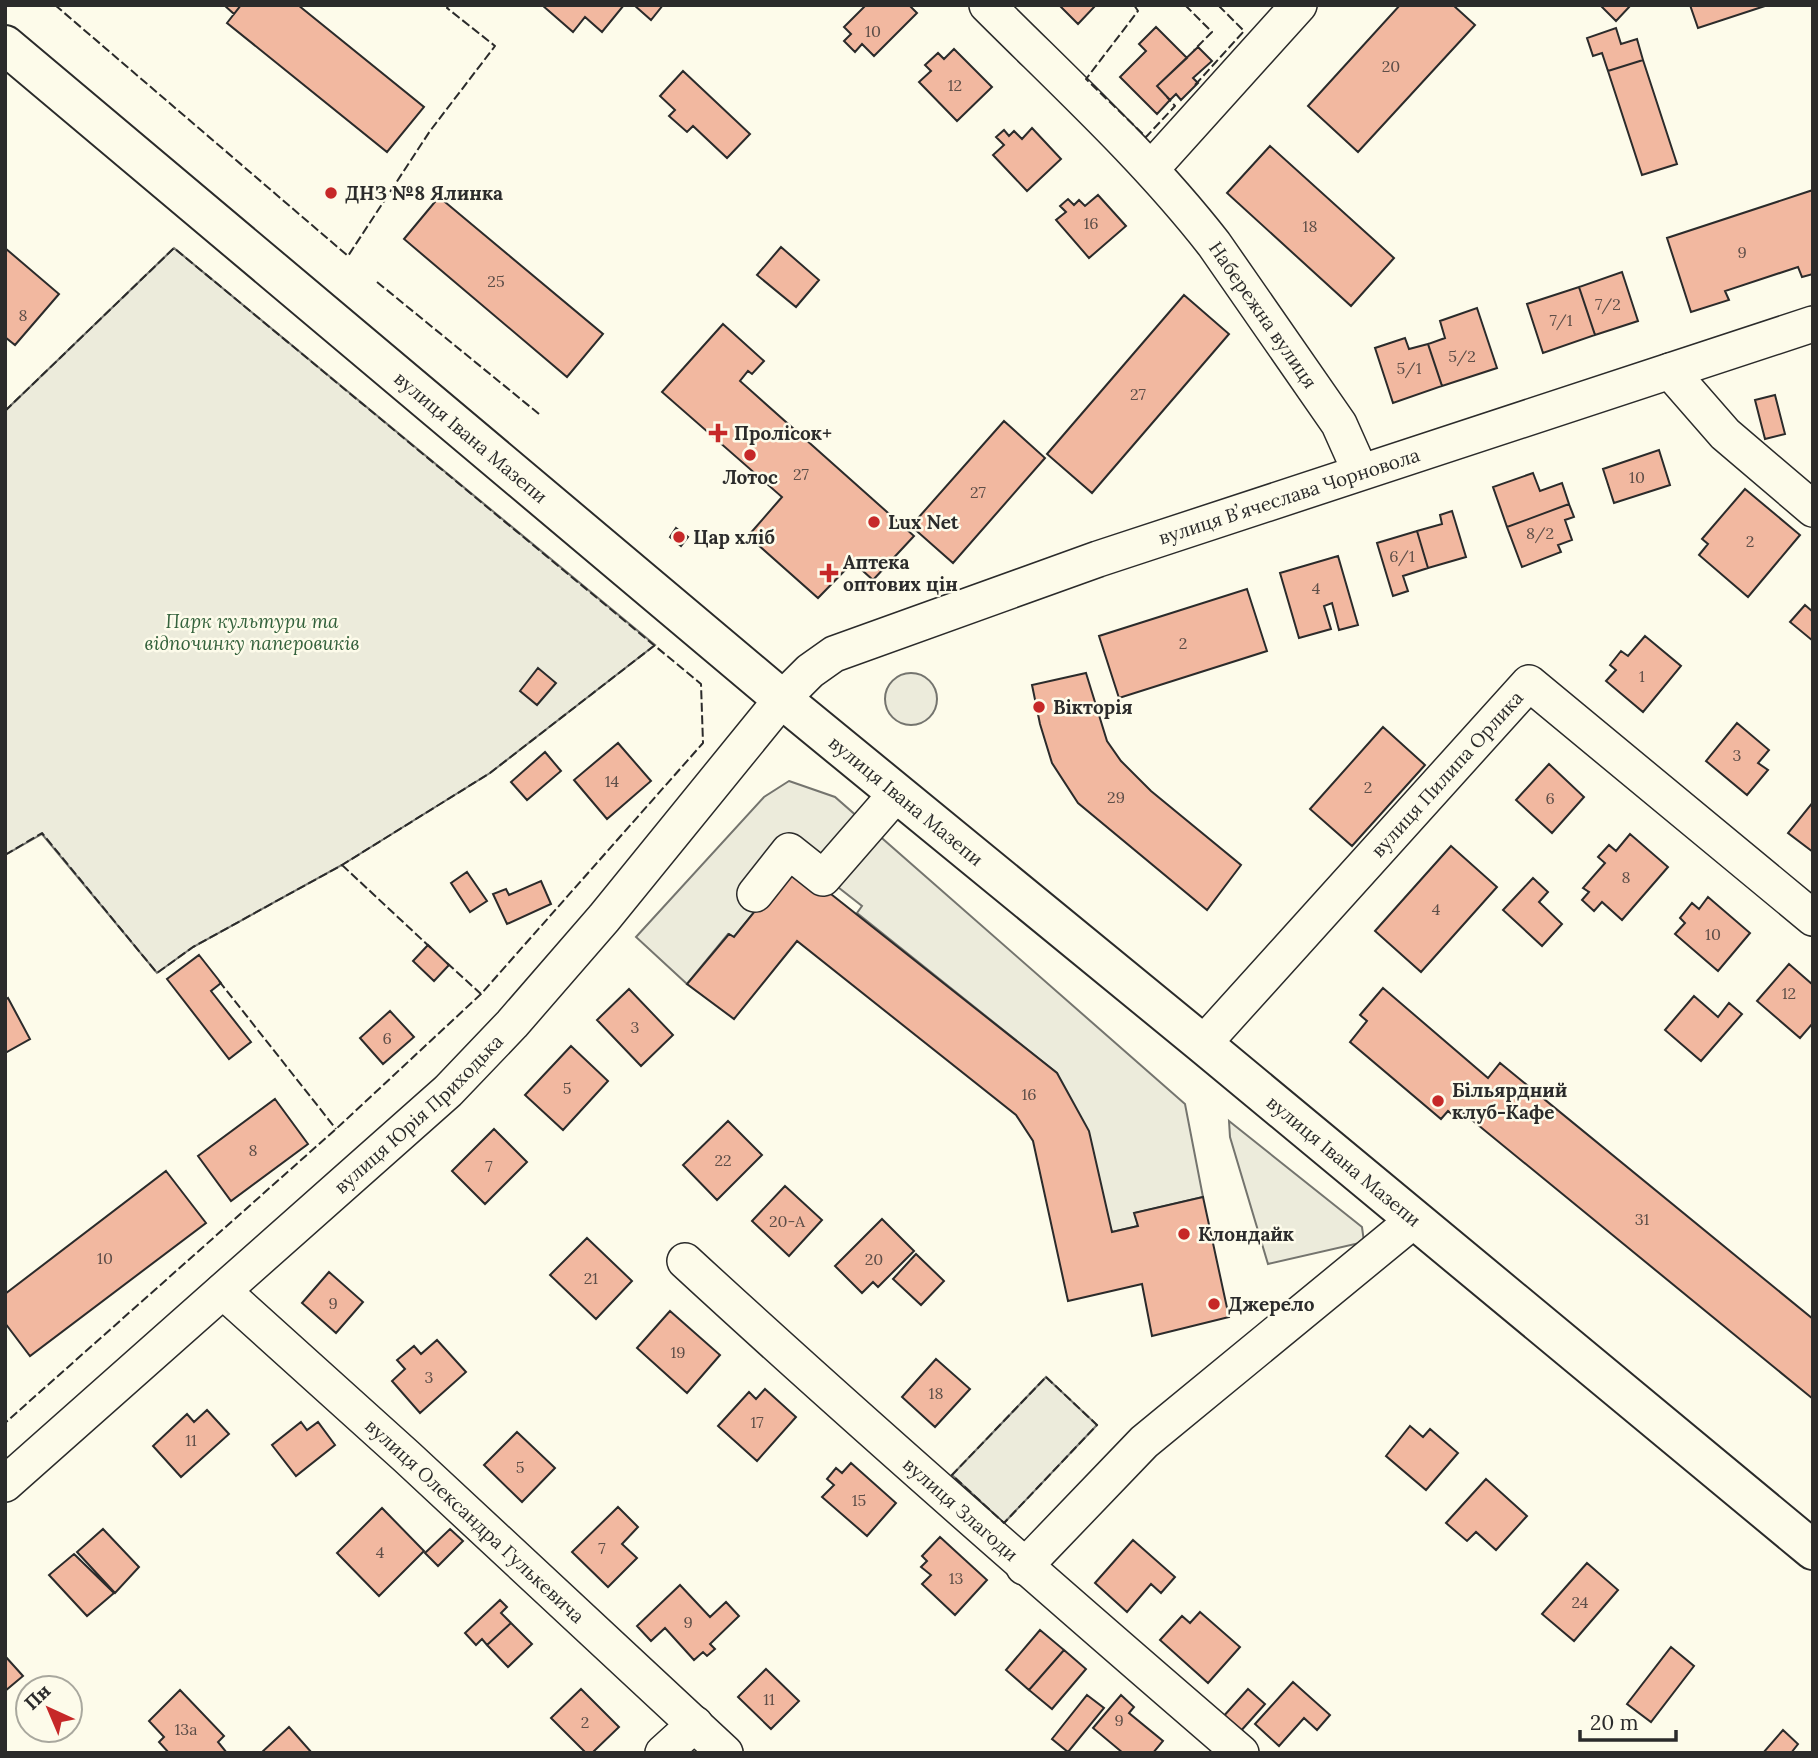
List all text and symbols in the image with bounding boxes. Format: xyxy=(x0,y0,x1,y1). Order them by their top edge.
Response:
house number: 10 xyxy=(865,21,881,41)
house number: 20 xyxy=(1382,56,1400,76)
house number: 12 xyxy=(948,75,962,95)
place label: ДНЗ №8 Ялинка xyxy=(345,181,503,205)
marker: ДНЗ №8 Ялинка xyxy=(323,185,339,201)
house number: 16 xyxy=(1083,213,1099,233)
house number: 18 xyxy=(1303,216,1317,236)
street label: Набережна вулиця xyxy=(1204,237,1322,393)
house number: 9 xyxy=(1737,242,1747,262)
house number: 25 xyxy=(487,271,505,291)
house number: 7/2 xyxy=(1595,294,1621,315)
house number: 8 xyxy=(19,305,28,325)
house number: 7/1 xyxy=(1549,310,1573,331)
house number: 5/2 xyxy=(1448,346,1476,367)
house number: 5/1 xyxy=(1397,358,1422,379)
street label: вулиця Івана Мазепи xyxy=(390,366,552,508)
house number: 27 xyxy=(1130,384,1147,404)
place label: Пролісок+ xyxy=(734,421,832,445)
marker: Пролісок+ xyxy=(708,423,728,443)
street label: вулиця Вʼячеслава Чорновола xyxy=(1155,442,1423,550)
marker: Лотос xyxy=(742,447,758,463)
house number: 27 xyxy=(793,464,810,484)
place label: Лотос xyxy=(722,465,778,489)
house number: 10 xyxy=(1629,467,1645,487)
house number: 27 xyxy=(970,482,987,502)
place label: Lux Net xyxy=(888,510,960,534)
marker: Lux Net xyxy=(866,514,882,530)
house number: 8/2 xyxy=(1526,523,1554,544)
place label: Цар хліб xyxy=(693,525,775,549)
marker: Цар хліб xyxy=(671,529,687,545)
house number: 2 xyxy=(1746,531,1754,551)
house number: 6/1 xyxy=(1389,546,1415,567)
place label: Аптека оптових цін xyxy=(843,550,958,596)
marker: Аптека оптових цін xyxy=(821,565,837,581)
house number: 4 xyxy=(1312,578,1321,598)
park label: Парк культури та відпочинку паперовиків xyxy=(145,609,360,655)
house number: 2 xyxy=(1179,633,1187,653)
house number: 1 xyxy=(1639,666,1645,686)
street label: вулиця Пилипа Орлика xyxy=(1366,686,1528,862)
place label: Вікторія xyxy=(1053,695,1133,719)
marker: Вікторія xyxy=(1031,699,1047,715)
street label: вулиця Івана Мазепи xyxy=(824,730,988,871)
house number: 3 xyxy=(1733,745,1742,765)
house number: 14 xyxy=(605,771,620,791)
house number: 2 xyxy=(1364,777,1372,797)
house number: 29 xyxy=(1107,787,1125,807)
house number: 6 xyxy=(1545,788,1555,808)
house number: 8 xyxy=(1622,867,1631,887)
house number: 4 xyxy=(1432,899,1441,919)
house number: 10 xyxy=(1705,924,1721,944)
house number: 12 xyxy=(1782,983,1796,1003)
house number: 3 xyxy=(631,1017,640,1037)
house number: 6 xyxy=(382,1028,392,1048)
street label: вулиця Юрія Приходька xyxy=(329,1029,508,1198)
house number: 5 xyxy=(563,1078,571,1098)
place label: Більярдний клуб-Кафе xyxy=(1452,1078,1567,1124)
house number: 16 xyxy=(1021,1084,1037,1104)
street label: вулиця Івана Мазепи xyxy=(1262,1090,1426,1232)
marker: Більярдний клуб-Кафе xyxy=(1430,1093,1446,1109)
house number: 8 xyxy=(249,1140,258,1160)
house number: 22 xyxy=(714,1150,732,1170)
house number: 7 xyxy=(485,1156,493,1176)
house number: 31 xyxy=(1635,1209,1650,1229)
house number: 20-А xyxy=(769,1211,806,1231)
place label: Клондайк xyxy=(1198,1222,1294,1246)
marker: Клондайк xyxy=(1176,1226,1192,1242)
house number: 10 xyxy=(97,1248,113,1268)
house number: 20 xyxy=(865,1249,883,1269)
house number: 21 xyxy=(584,1268,598,1288)
place label: Джерело xyxy=(1228,1292,1315,1316)
house number: 9 xyxy=(328,1293,338,1313)
marker: Джерело xyxy=(1206,1296,1222,1312)
house number: 19 xyxy=(670,1342,686,1362)
house number: 3 xyxy=(425,1367,434,1387)
house number: 18 xyxy=(929,1383,943,1403)
house number: 17 xyxy=(750,1412,764,1432)
street label: вулиця Олександра Гулькевича xyxy=(361,1413,590,1628)
house number: 11 xyxy=(185,1430,197,1450)
street label: вулиця Злагоди xyxy=(898,1452,1023,1566)
house number: 5 xyxy=(516,1457,524,1477)
house number: 15 xyxy=(852,1490,866,1510)
house number: 7 xyxy=(598,1538,606,1558)
house number: 4 xyxy=(376,1542,385,1562)
house number: 13 xyxy=(949,1568,963,1588)
house number: 24 xyxy=(1572,1592,1589,1612)
house number: 9 xyxy=(683,1612,693,1632)
north arrow xyxy=(14,1674,84,1744)
text: Пн xyxy=(19,1679,55,1715)
house number: 11 xyxy=(763,1689,775,1709)
scale bar xyxy=(1580,1698,1676,1742)
text: 20 m xyxy=(1590,1709,1639,1736)
house number: 9 xyxy=(1114,1710,1124,1730)
house number: 2 xyxy=(581,1712,589,1732)
house number: 13а xyxy=(175,1719,198,1739)

